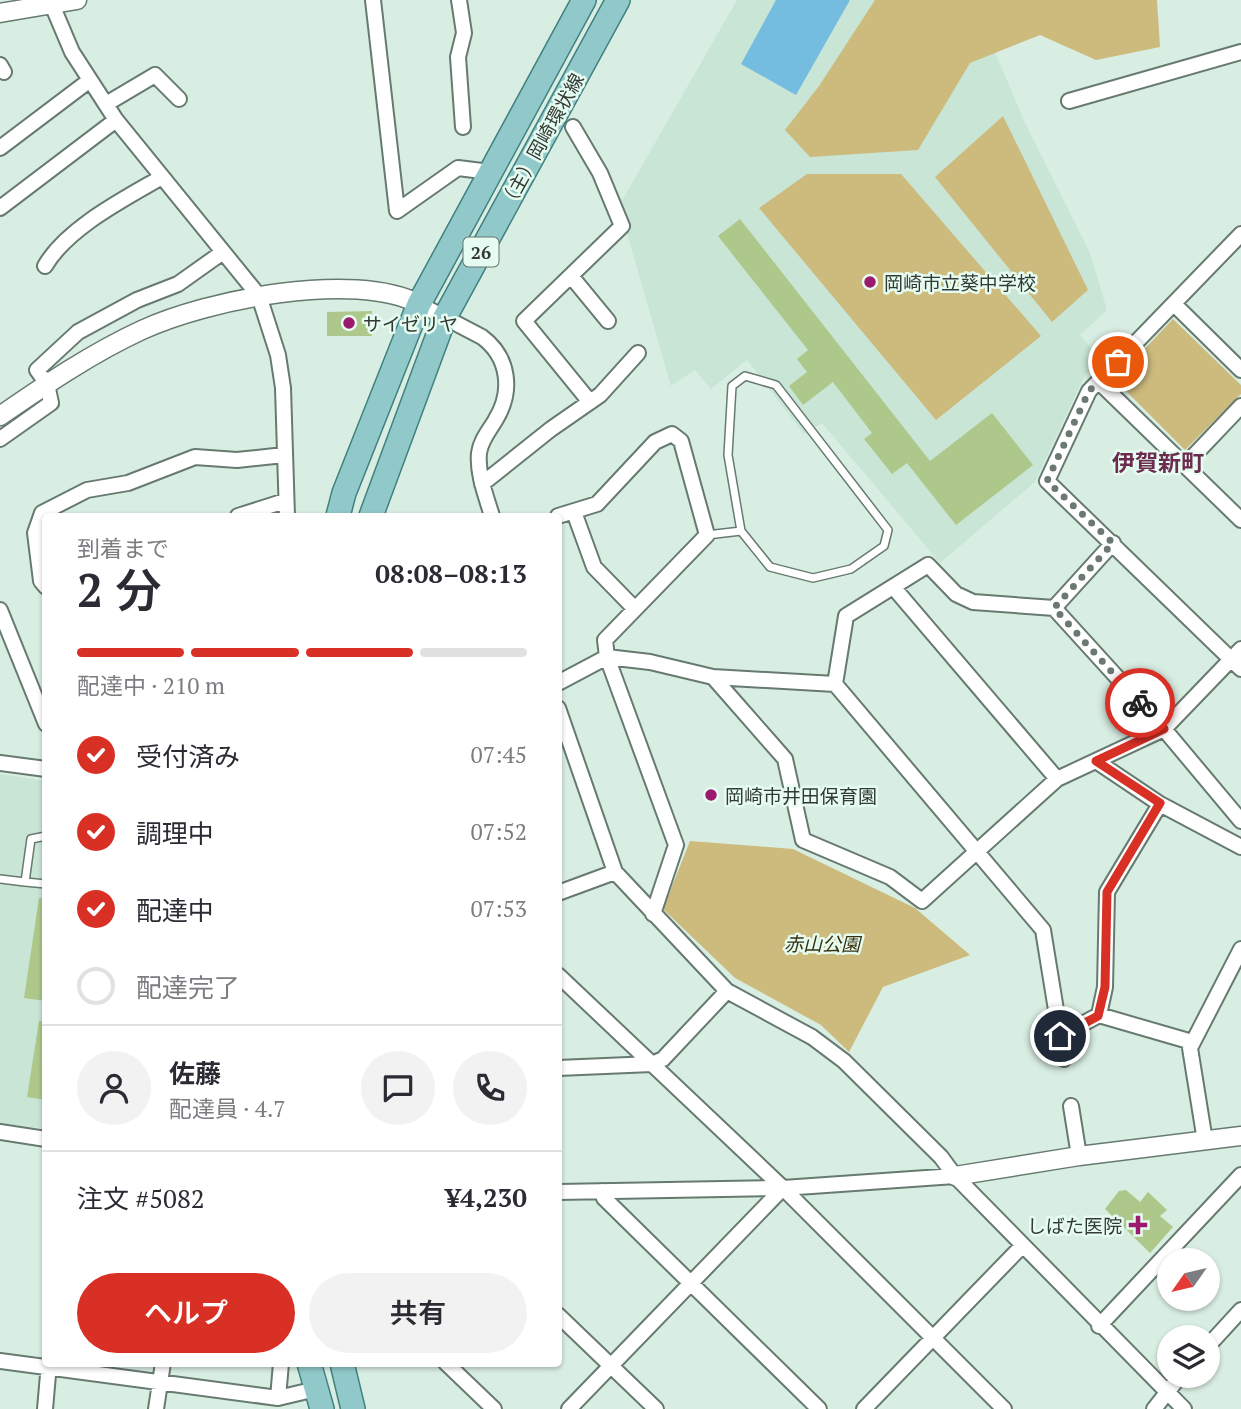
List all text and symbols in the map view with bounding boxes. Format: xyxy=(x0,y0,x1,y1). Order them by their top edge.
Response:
street label: （主）岡崎環状線 xyxy=(493,68,589,214)
road number: 26 xyxy=(463,238,498,266)
place label: 岡崎市立葵中学校 xyxy=(884,270,1036,295)
marker: 岡崎市立葵中学校 xyxy=(862,274,878,290)
place label: サイゼリヤ xyxy=(363,311,458,336)
marker: サイゼリヤ xyxy=(341,315,357,331)
pin xyxy=(1088,332,1148,392)
icon: bag xyxy=(1099,343,1137,381)
district label: 伊賀新町 xyxy=(1112,447,1204,478)
text: 到着まで xyxy=(77,533,169,564)
text: 08:08–08:13 xyxy=(375,556,527,590)
text: 2 分 xyxy=(77,559,161,620)
courier xyxy=(1105,668,1175,738)
text: 配達中 · 210 m xyxy=(77,670,225,701)
icon: bike xyxy=(1121,684,1159,722)
icon: check xyxy=(77,736,115,774)
text: 受付済み xyxy=(136,739,240,773)
text: 07:45 xyxy=(470,739,527,770)
place label: 岡崎市井田保育園 xyxy=(725,783,877,808)
marker: 岡崎市井田保育園 xyxy=(703,787,719,803)
icon: check xyxy=(77,813,115,851)
text: 調理中 xyxy=(136,816,214,850)
text: 07:52 xyxy=(470,816,527,847)
icon: check xyxy=(77,890,115,928)
text: 配達中 xyxy=(136,893,214,927)
text: 07:53 xyxy=(470,893,527,924)
park label: 赤山公園 xyxy=(784,931,863,956)
text: 配達完了 xyxy=(136,970,240,1004)
pin xyxy=(1030,1006,1090,1066)
icon: home xyxy=(1041,1017,1079,1055)
button: person xyxy=(77,1051,151,1125)
button: chat xyxy=(361,1051,435,1125)
button: phone xyxy=(453,1051,527,1125)
text: 佐藤 xyxy=(169,1056,221,1090)
text: 配達員 · 4.7 xyxy=(169,1093,286,1124)
text: ¥4,230 xyxy=(446,1180,527,1214)
text: 注文 #5082 xyxy=(77,1181,205,1215)
place label: しばた医院 xyxy=(1027,1213,1122,1238)
marker: しばた医院 xyxy=(1128,1215,1148,1235)
north arrow xyxy=(1157,1248,1220,1311)
map controls xyxy=(1157,1248,1220,1388)
button: ヘルプ xyxy=(77,1273,295,1353)
button: 共有 xyxy=(309,1273,527,1353)
button: layers xyxy=(1157,1325,1220,1388)

